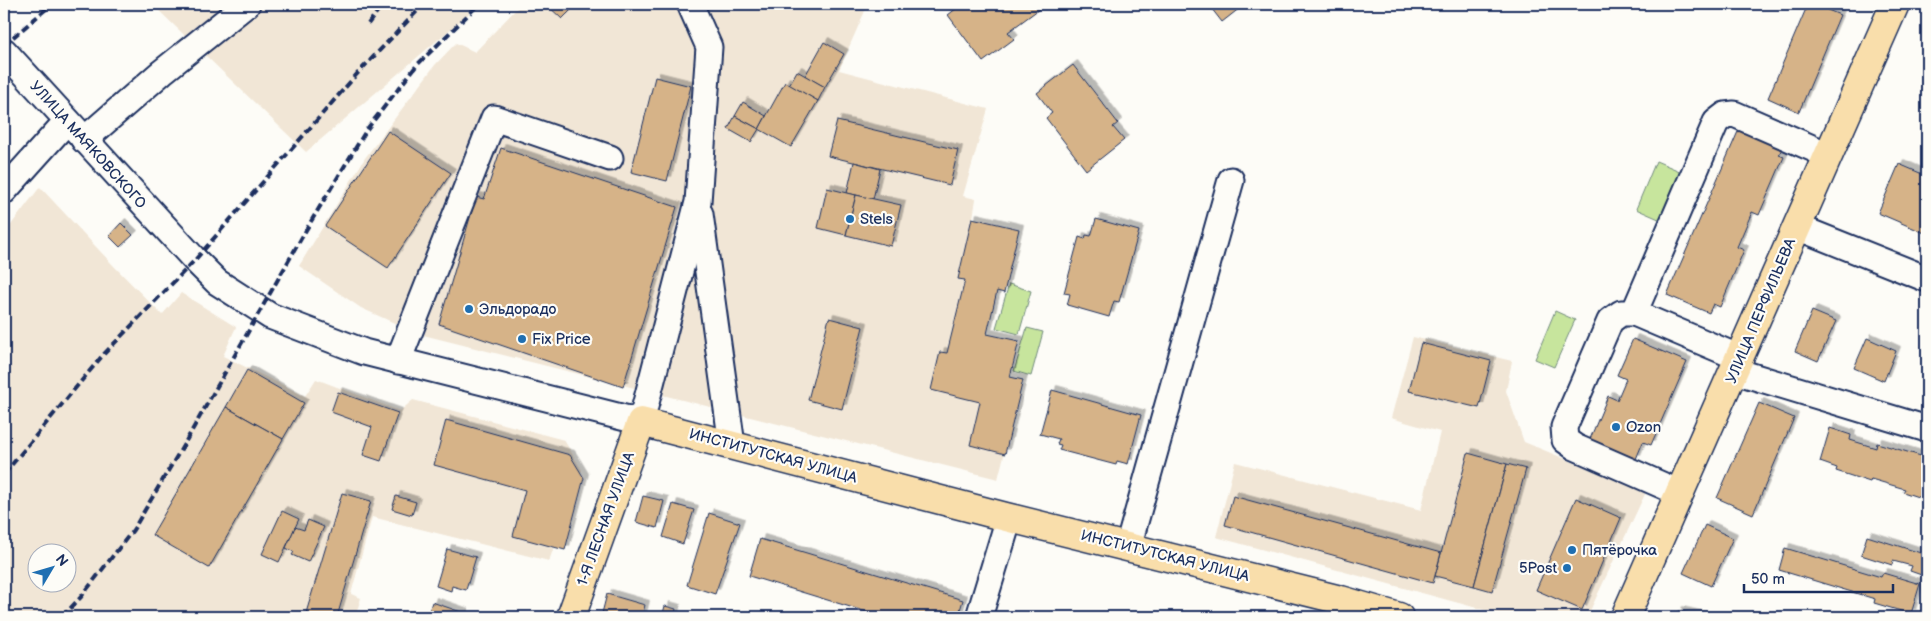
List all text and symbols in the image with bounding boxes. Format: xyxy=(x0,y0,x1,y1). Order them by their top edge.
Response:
street label: УЛИЦА МАЯКОВСКОГО xyxy=(26,77,151,213)
place label: Stels xyxy=(860,210,893,229)
marker: Stels xyxy=(844,213,856,225)
street label: УЛИЦА ПЕРФИЛЬЕВА xyxy=(1722,235,1801,387)
place label: Эльдорадо xyxy=(479,300,557,319)
marker: Эльдорадо xyxy=(463,303,475,315)
place label: Fix Price xyxy=(532,330,591,349)
marker: Fix Price xyxy=(516,333,528,345)
place label: Ozon xyxy=(1626,418,1661,437)
marker: Ozon xyxy=(1610,421,1622,433)
street label: ИНСТИТУТСКАЯ УЛИЦА xyxy=(687,424,860,488)
street label: 1-Я ЛЕСНАЯ УЛИЦА xyxy=(573,449,639,589)
street label: ИНСТИТУТСКАЯ УЛИЦА xyxy=(1079,526,1252,586)
place label: Пятёрочка xyxy=(1582,541,1657,560)
north arrow xyxy=(28,544,78,594)
marker: Пятёрочка xyxy=(1566,544,1578,556)
text: N xyxy=(52,551,72,570)
place label: 5Post xyxy=(1519,559,1557,578)
scale bar xyxy=(1744,561,1892,593)
marker: 5Post xyxy=(1561,562,1573,574)
text: 50 m xyxy=(1751,570,1785,589)

